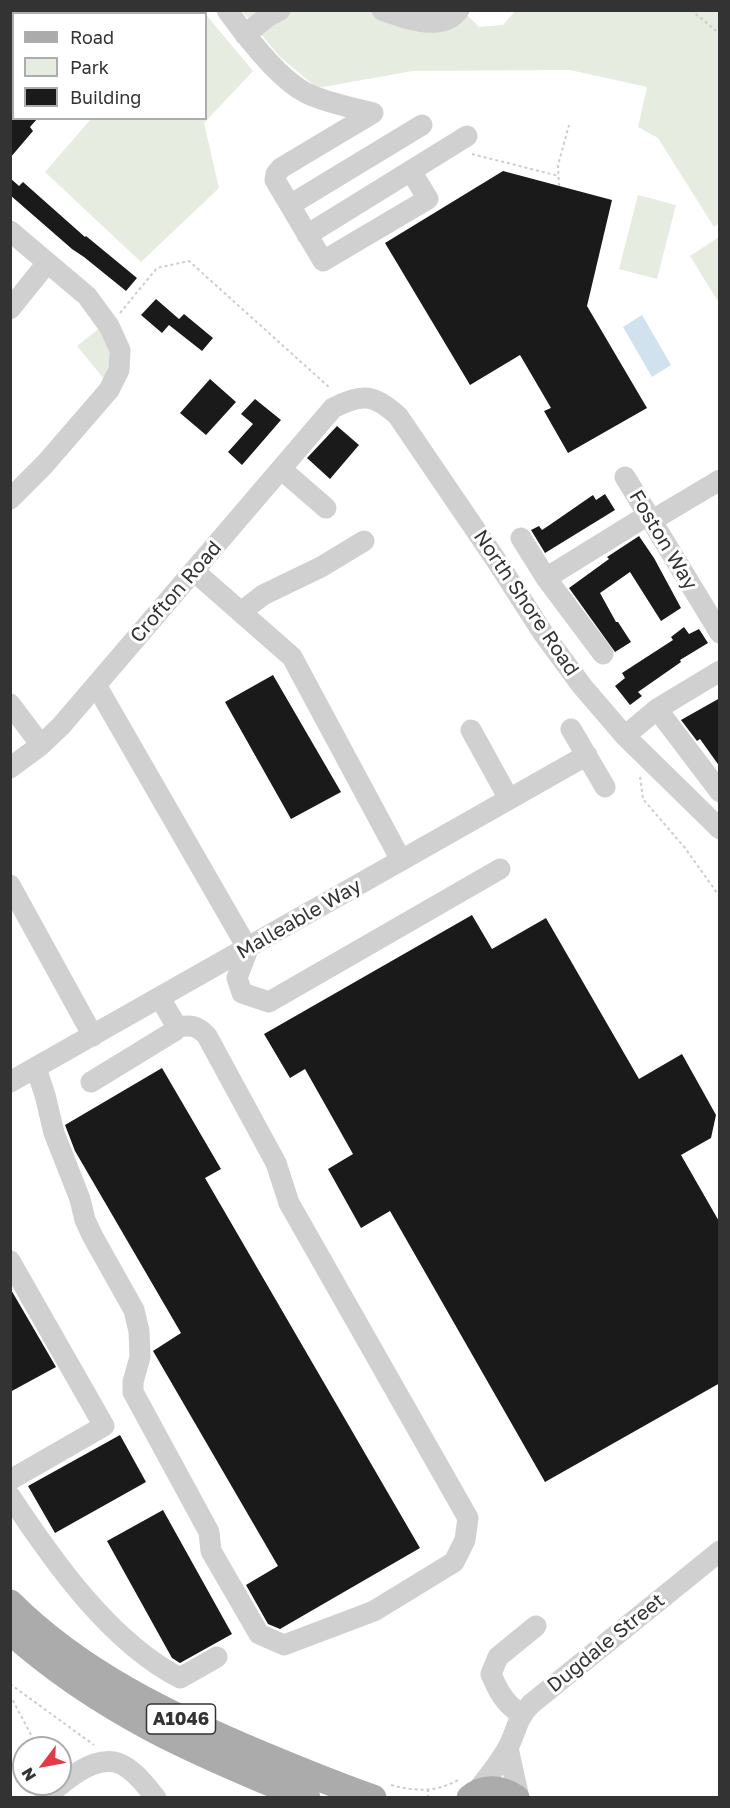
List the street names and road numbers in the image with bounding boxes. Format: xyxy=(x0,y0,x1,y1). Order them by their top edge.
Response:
street label: Foston Way xyxy=(624,486,702,594)
street label: North Shore Road xyxy=(468,525,584,681)
street label: Crofton Road xyxy=(125,536,227,648)
street label: Malleable Way xyxy=(233,874,365,964)
street label: Dugdale Street xyxy=(542,1588,670,1698)
road number: A1046 xyxy=(146,1704,216,1734)

